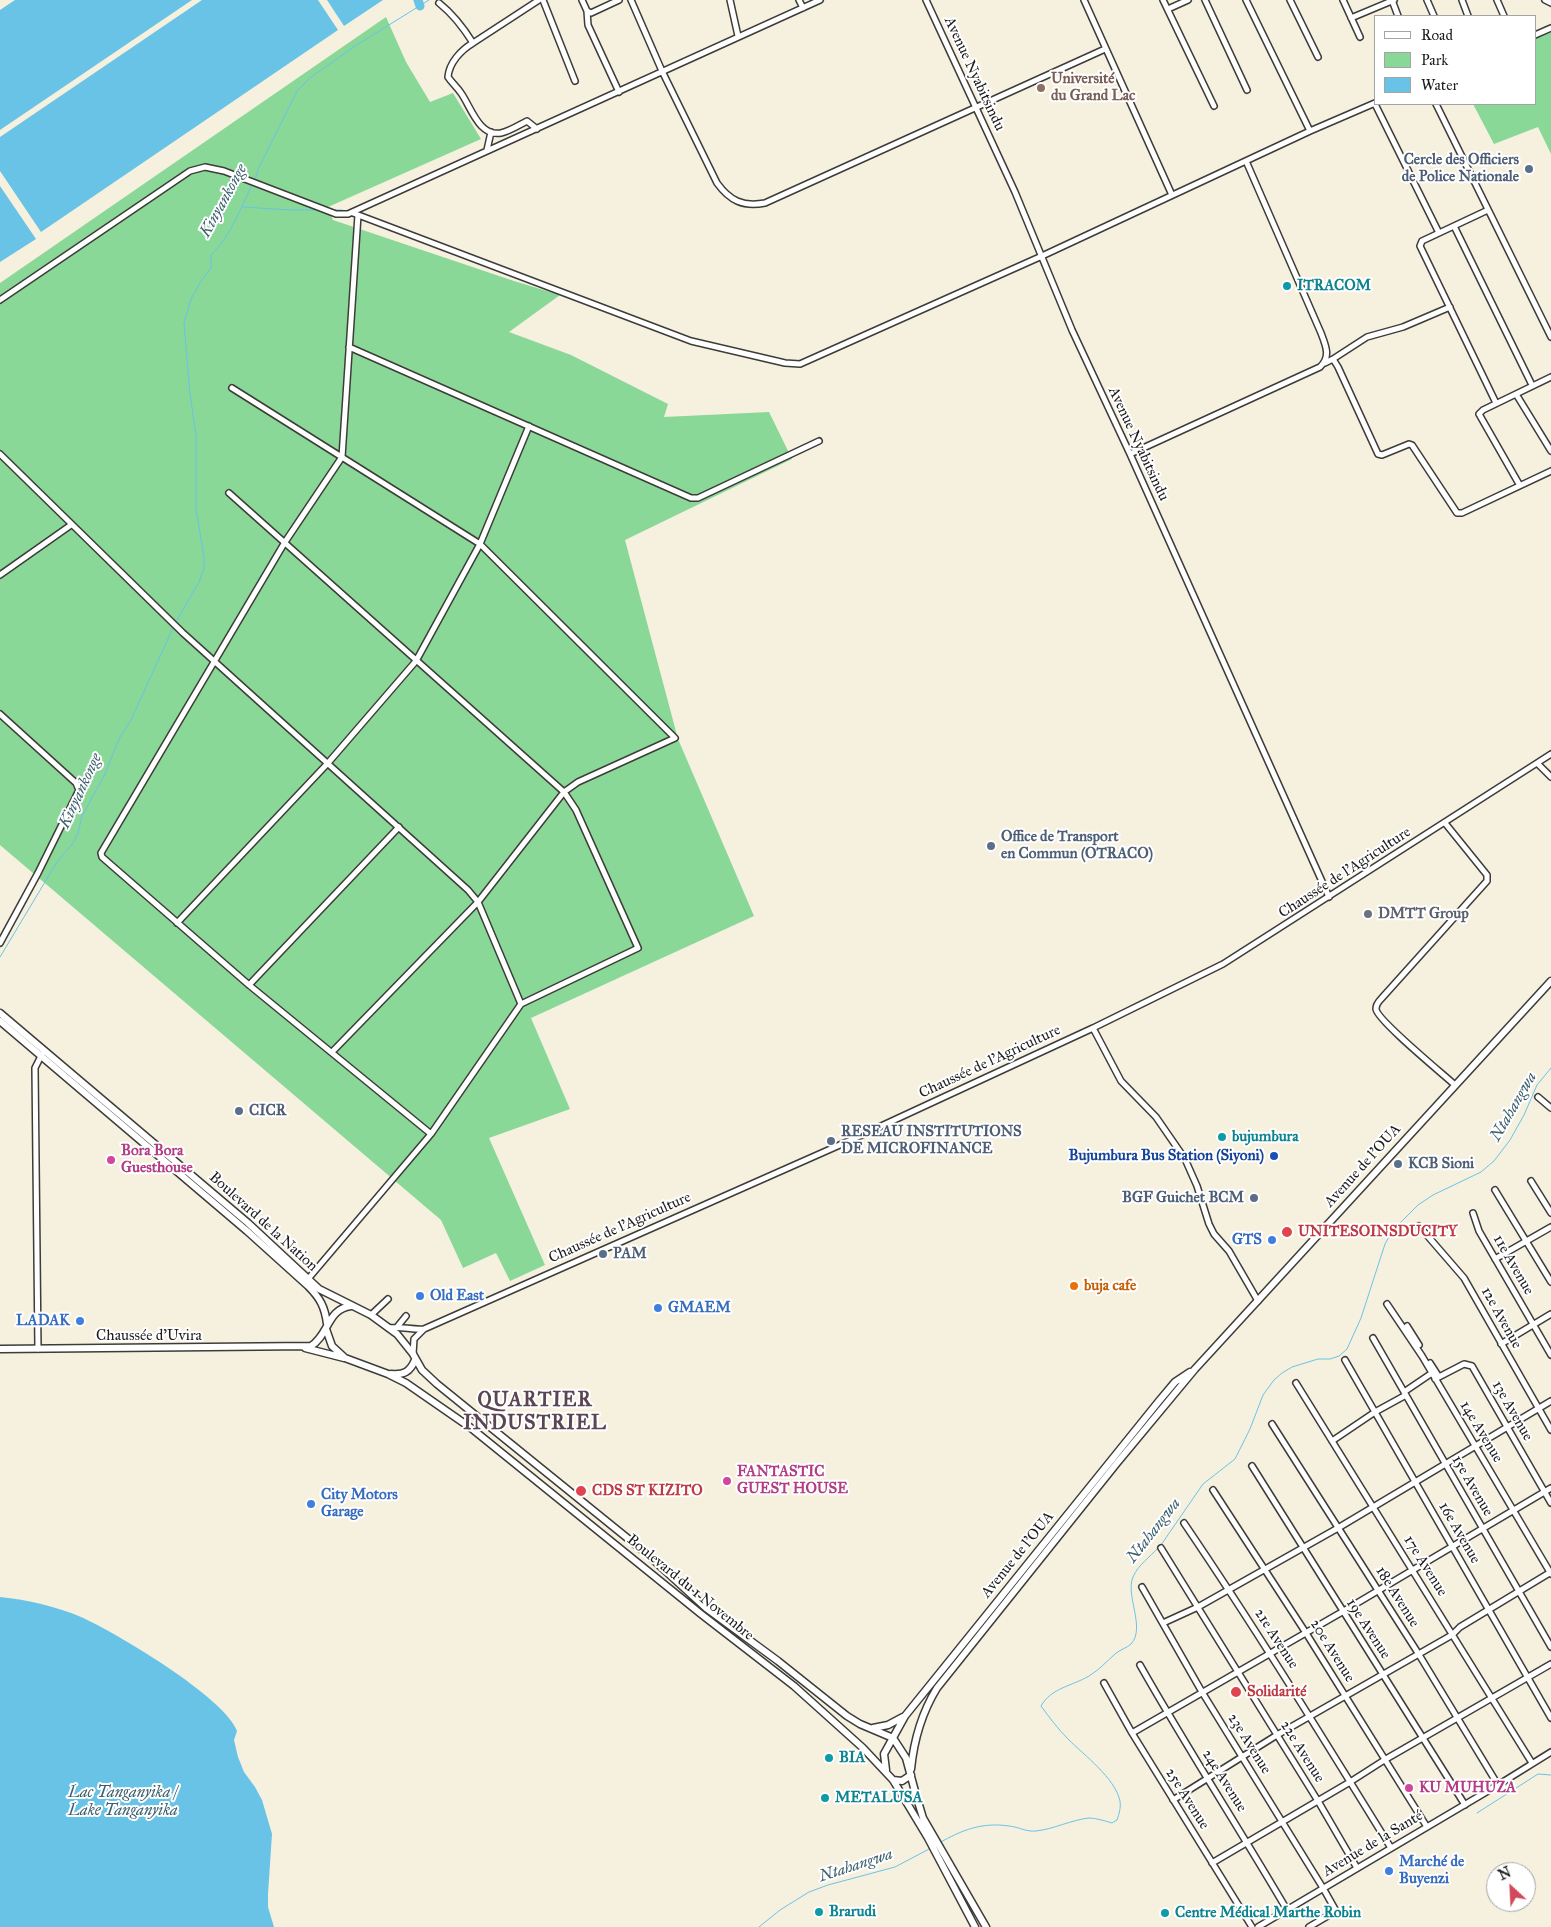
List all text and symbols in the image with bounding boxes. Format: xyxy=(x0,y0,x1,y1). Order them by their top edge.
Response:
street label: Avenue Nyabitsindu xyxy=(940,14,1008,134)
legend xyxy=(1374,15,1536,105)
text: Road xyxy=(1421,26,1453,44)
text: Park xyxy=(1421,51,1448,69)
place label: Université du Grand Lac xyxy=(1051,70,1135,105)
text: Water xyxy=(1421,76,1458,94)
marker: Université du Grand Lac xyxy=(1035,82,1047,94)
place label: Cercle des Officiers de Police Nationale xyxy=(1402,151,1519,186)
water label: Kinyankonge xyxy=(196,161,252,241)
marker: Cercle des Officiers de Police Nationale xyxy=(1523,163,1535,175)
place label: ITRACOM xyxy=(1297,277,1371,295)
marker: ITRACOM xyxy=(1281,280,1293,292)
street label: Avenue Nyabitsindu xyxy=(1104,384,1172,504)
water label: Kinyankonge xyxy=(55,751,107,831)
street label: Chaussée de l'Agriculture xyxy=(1276,824,1414,922)
place label: Office de Transport en Commun (OTRACO) xyxy=(1001,828,1153,863)
marker: Office de Transport en Commun (OTRACO) xyxy=(985,840,997,852)
place label: DMTT Group xyxy=(1378,905,1469,923)
marker: DMTT Group xyxy=(1362,908,1374,920)
street label: Chaussée de l'Agriculture xyxy=(916,1021,1064,1103)
water label: Ntahangwa xyxy=(1487,1069,1541,1145)
place label: CICR xyxy=(249,1102,286,1120)
marker: CICR xyxy=(233,1105,245,1117)
street label: Avenue de l'OUA xyxy=(1321,1121,1405,1211)
place label: RESEAU INSTITUTIONS DE MICROFINANCE xyxy=(841,1123,1022,1158)
place label: bujumbura xyxy=(1232,1128,1299,1146)
marker: bujumbura xyxy=(1216,1131,1228,1143)
marker: RESEAU INSTITUTIONS DE MICROFINANCE xyxy=(825,1135,837,1147)
place label: Bora Bora Guesthouse xyxy=(121,1142,193,1177)
place label: Bujumbura Bus Station (Siyoni) xyxy=(1069,1147,1264,1165)
marker: Bujumbura Bus Station (Siyoni) xyxy=(1268,1150,1280,1162)
marker: Bora Bora Guesthouse xyxy=(105,1154,117,1166)
place label: KCB Sioni xyxy=(1408,1155,1474,1173)
marker: KCB Sioni xyxy=(1392,1158,1404,1170)
street label: Boulevard de la Nation xyxy=(205,1168,321,1276)
street label: Chaussée de l'Agriculture xyxy=(546,1188,694,1268)
place label: BGF Guichet BCM xyxy=(1122,1189,1244,1207)
marker: BGF Guichet BCM xyxy=(1248,1192,1260,1204)
place label: UNITESOINSDUCITY xyxy=(1298,1223,1457,1241)
marker: UNITESOINSDUCITY xyxy=(1280,1225,1294,1239)
place label: GTS xyxy=(1232,1231,1262,1249)
street label: 11e Avenue xyxy=(1489,1232,1537,1298)
marker: GTS xyxy=(1266,1234,1278,1246)
place label: PAM xyxy=(613,1245,647,1263)
marker: PAM xyxy=(597,1248,609,1260)
place label: buja cafe xyxy=(1084,1277,1136,1295)
marker: buja cafe xyxy=(1068,1280,1080,1292)
street label: 12e Avenue xyxy=(1477,1284,1525,1352)
place label: Old East xyxy=(430,1287,484,1305)
marker: Old East xyxy=(414,1290,426,1302)
place label: GMAEM xyxy=(668,1299,731,1317)
marker: GMAEM xyxy=(652,1302,664,1314)
place label: LADAK xyxy=(16,1312,70,1330)
marker: LADAK xyxy=(74,1315,86,1327)
street label: Chaussée d'Uvira xyxy=(96,1327,202,1345)
street label: 13e Avenue xyxy=(1488,1378,1536,1444)
district label: QUARTIER INDUSTRIEL xyxy=(462,1389,608,1436)
street label: 14e Avenue xyxy=(1456,1398,1506,1466)
street label: 15e Avenue xyxy=(1447,1452,1497,1520)
place label: FANTASTIC GUEST HOUSE xyxy=(737,1463,848,1498)
marker: FANTASTIC GUEST HOUSE xyxy=(721,1475,733,1487)
place label: CDS ST KIZITO xyxy=(592,1482,703,1500)
marker: CDS ST KIZITO xyxy=(574,1484,588,1498)
place label: City Motors Garage xyxy=(321,1486,398,1521)
water label: Ntahangwa xyxy=(1123,1495,1185,1567)
marker: City Motors Garage xyxy=(305,1498,317,1510)
street label: 16e Avenue xyxy=(1434,1499,1484,1567)
street label: Avenue de l'OUA xyxy=(978,1508,1058,1602)
street label: Boulevard du 1 Novembre xyxy=(623,1531,757,1645)
street label: 17e Avenue xyxy=(1399,1532,1451,1600)
street label: 18e Avenue xyxy=(1371,1563,1423,1631)
street label: 19e Avenue xyxy=(1342,1595,1394,1663)
street label: 21e Avenue xyxy=(1250,1606,1302,1672)
street label: 20e Avenue xyxy=(1306,1616,1358,1686)
place label: Solidarité xyxy=(1247,1683,1306,1701)
marker: Solidarité xyxy=(1229,1685,1243,1699)
street label: 23e Avenue xyxy=(1223,1710,1275,1778)
street label: 22e Avenue xyxy=(1276,1718,1328,1786)
street label: 24e Avenue xyxy=(1198,1746,1250,1816)
place label: BIA xyxy=(839,1749,865,1767)
marker: BIA xyxy=(823,1752,835,1764)
street label: 25e Avenue xyxy=(1161,1765,1213,1833)
place label: KU MUHUZA xyxy=(1419,1779,1516,1797)
marker: KU MUHUZA xyxy=(1403,1782,1415,1794)
water label: Lac Tanganyika / Lake Tanganyika xyxy=(68,1783,178,1821)
place label: METALUSA xyxy=(835,1789,923,1807)
marker: METALUSA xyxy=(819,1792,831,1804)
street label: Avenue de la Santé xyxy=(1320,1807,1426,1881)
water label: Ntahangwa xyxy=(817,1845,895,1887)
place label: Marché de Buyenzi xyxy=(1399,1853,1464,1888)
north arrow xyxy=(1486,1862,1536,1912)
text: N xyxy=(1496,1864,1514,1884)
marker: Marché de Buyenzi xyxy=(1383,1865,1395,1877)
place label: Brarudi xyxy=(829,1903,876,1921)
place label: Centre Médical Marthe Robin xyxy=(1175,1904,1361,1922)
marker: Brarudi xyxy=(813,1906,825,1918)
marker: Centre Médical Marthe Robin xyxy=(1159,1907,1171,1919)

